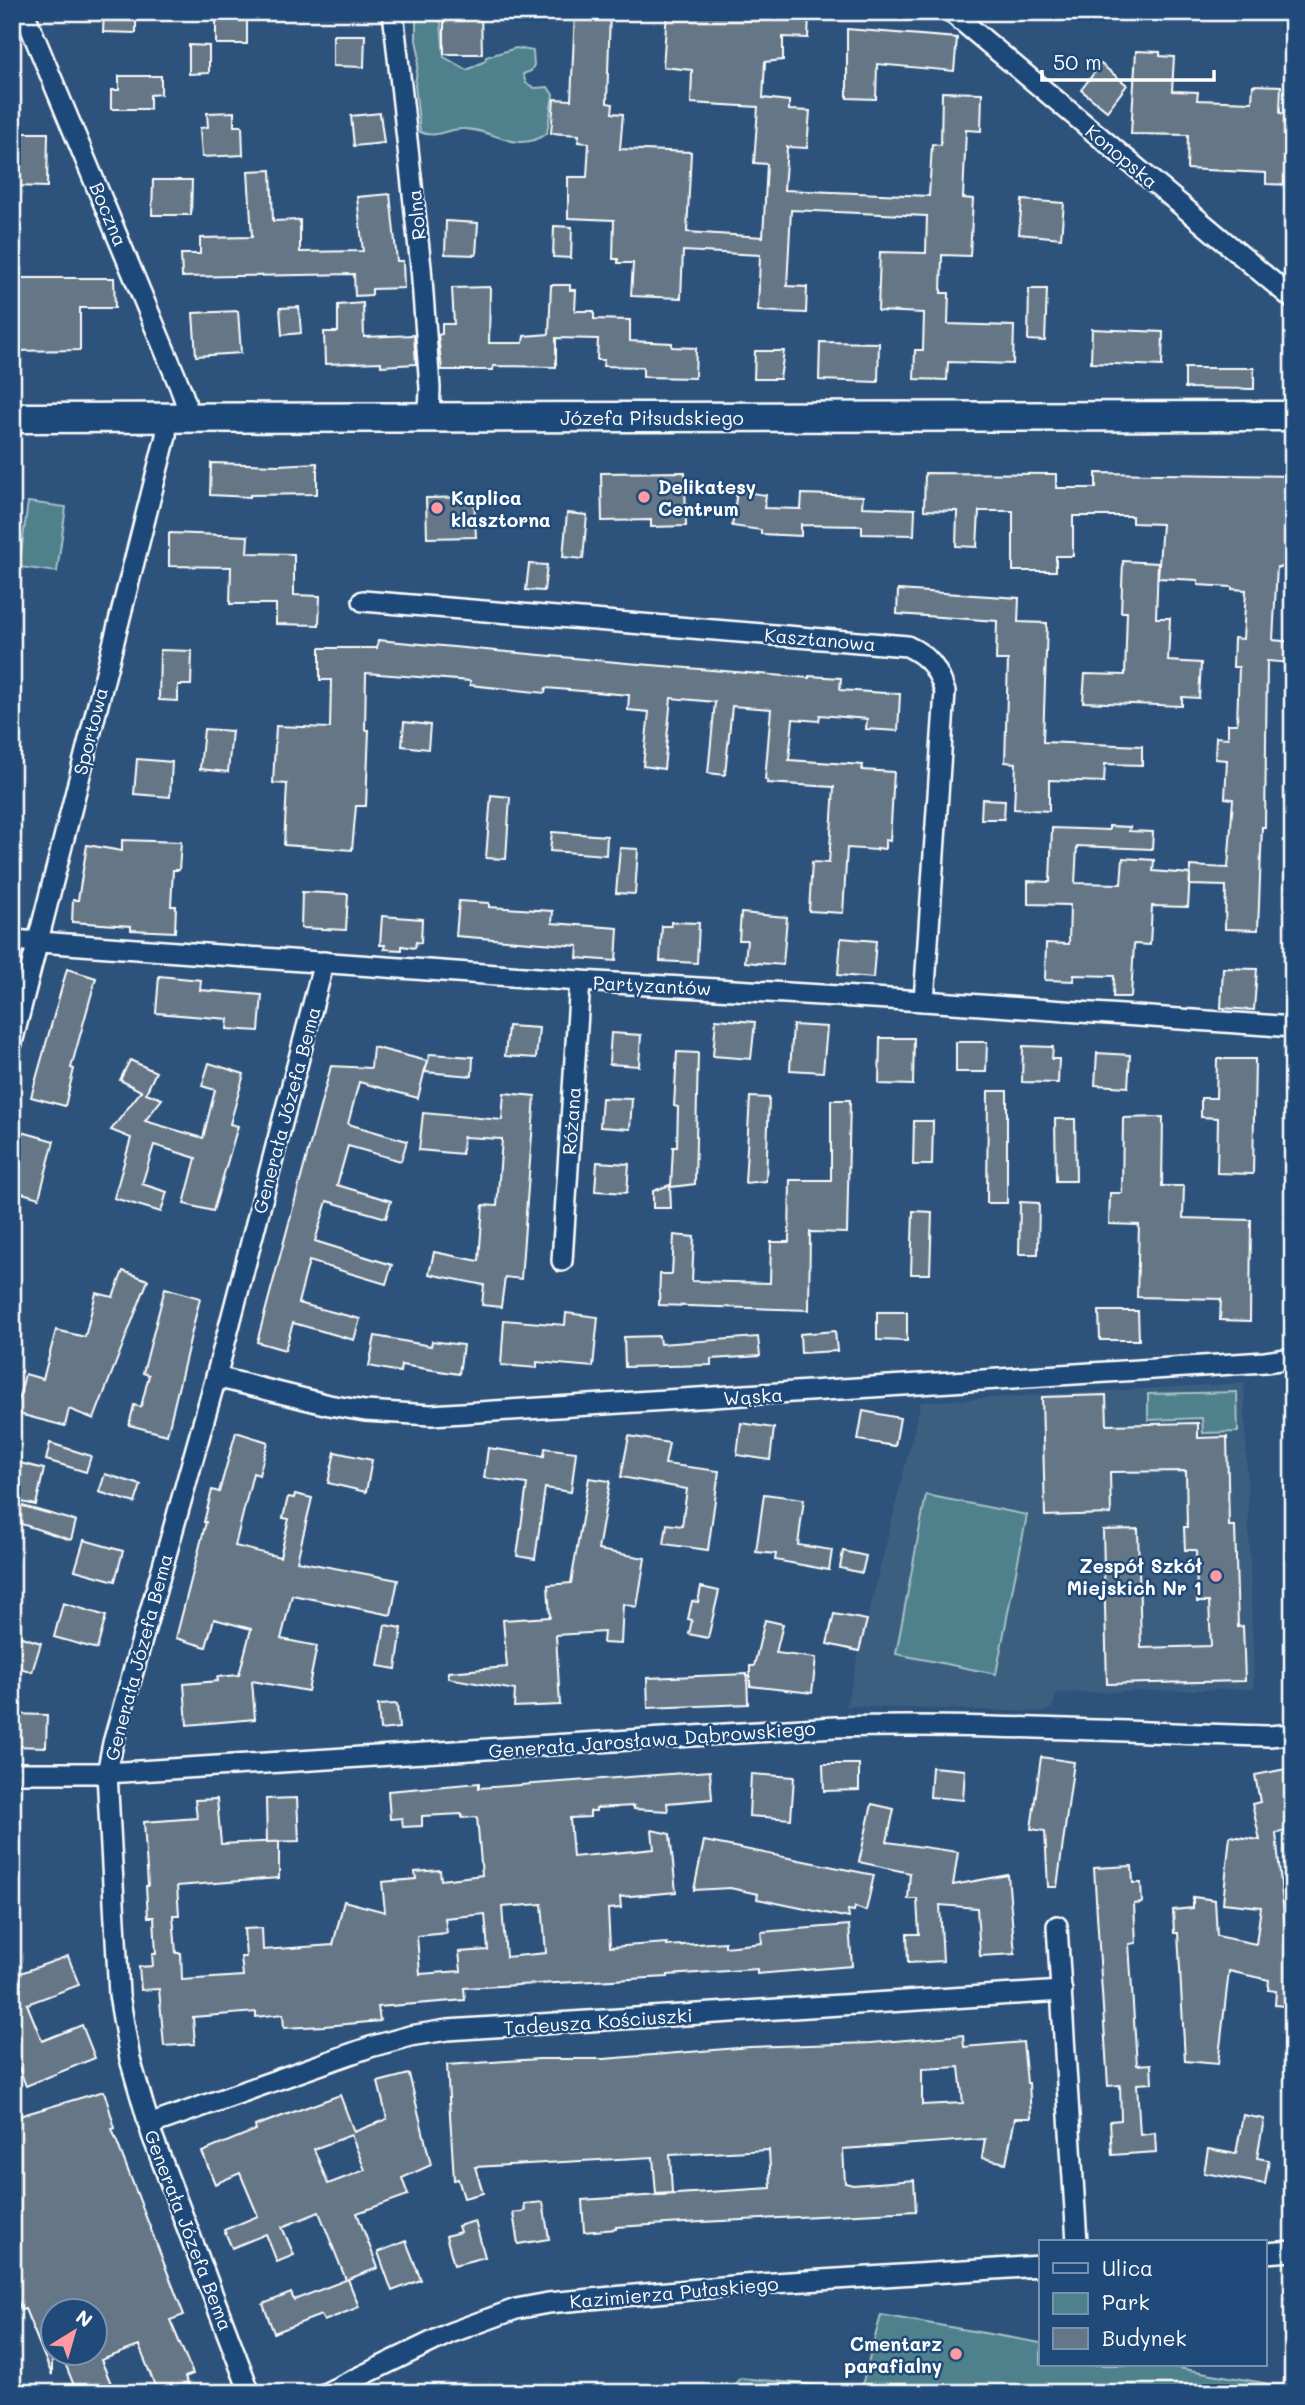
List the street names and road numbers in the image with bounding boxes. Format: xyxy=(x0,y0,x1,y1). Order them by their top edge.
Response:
street label: Konopska xyxy=(1080,118,1164,194)
street label: Boczna xyxy=(84,178,134,250)
street label: Rolna xyxy=(401,189,431,241)
street label: Józefa Piłsudskiego xyxy=(560,405,744,430)
street label: Kasztanowa xyxy=(763,622,877,656)
street label: Sportowa xyxy=(67,685,113,777)
street label: Partyzantów xyxy=(592,969,712,1001)
street label: Generała Józefa Bema xyxy=(246,1004,326,1216)
street label: Różana xyxy=(556,1086,586,1156)
street label: Wąska xyxy=(722,1381,784,1411)
street label: Generała Józefa Bema xyxy=(98,1551,178,1763)
street label: Generała Jarosława Dąbrowskiego xyxy=(488,1715,816,1763)
street label: Tadeusza Kościuszki xyxy=(503,2002,693,2040)
street label: Generała Józefa Bema xyxy=(139,2126,239,2334)
street label: Kazimierza Pułaskiego xyxy=(569,2270,779,2314)

